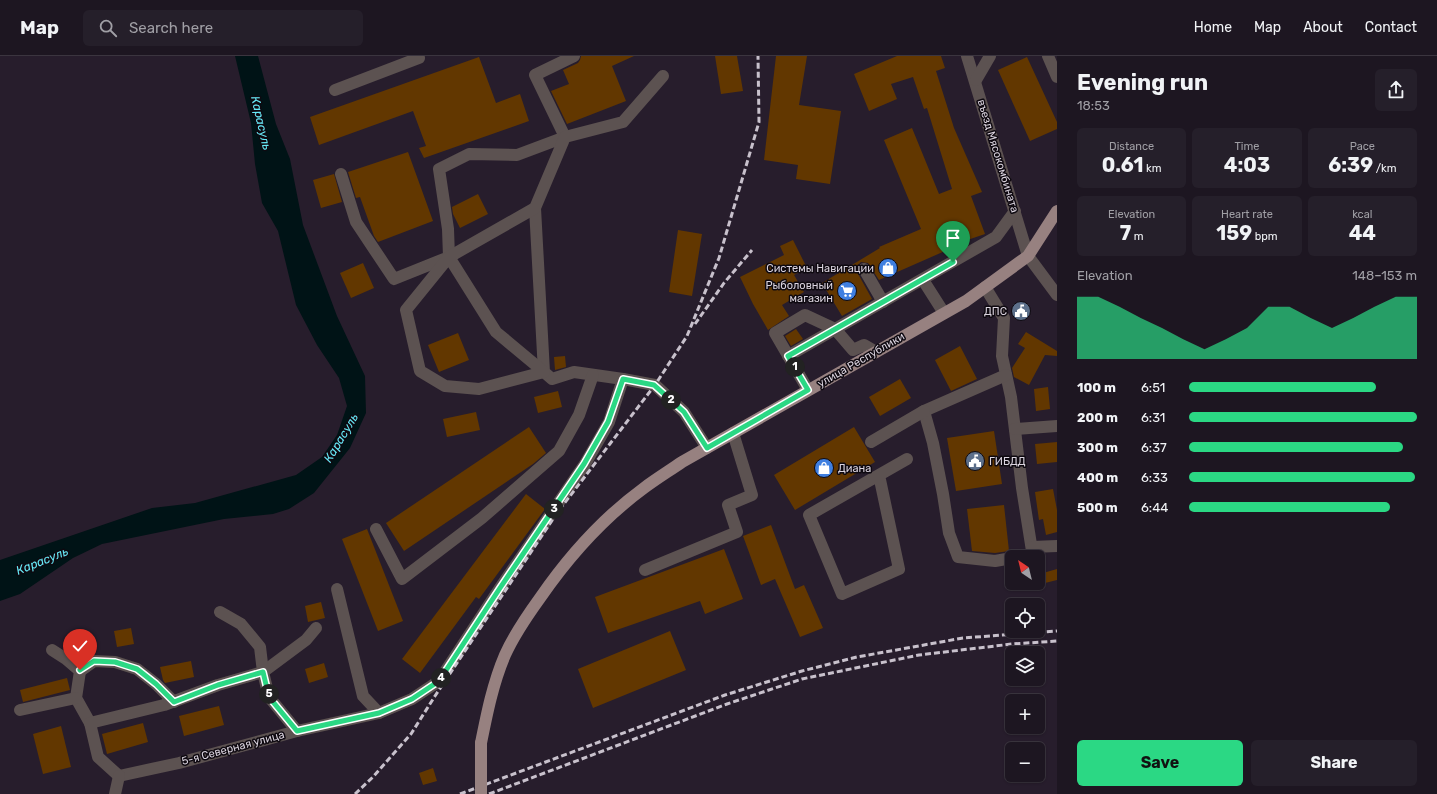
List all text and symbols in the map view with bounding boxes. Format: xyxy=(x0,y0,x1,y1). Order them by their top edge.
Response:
search box xyxy=(83,10,363,46)
text: Map xyxy=(20,16,59,39)
icon: search xyxy=(97,17,119,39)
text: Search here xyxy=(129,19,213,37)
text: Home xyxy=(1194,19,1232,36)
text: Map xyxy=(1254,19,1281,36)
text: About xyxy=(1303,19,1343,36)
text: Contact xyxy=(1365,19,1417,36)
text: Evening run xyxy=(1077,69,1208,96)
button: share xyxy=(1375,69,1417,111)
water label: Карасуль xyxy=(248,95,274,151)
street label: въезд Мясокомбината xyxy=(975,98,1021,214)
text: 18:53 xyxy=(1077,98,1110,113)
text: Distance xyxy=(1109,140,1154,153)
text: Time xyxy=(1235,140,1259,153)
text: Pace xyxy=(1350,140,1375,153)
text: 0.61 xyxy=(1102,153,1143,177)
text: 4:03 xyxy=(1224,153,1270,177)
text: 6:39 xyxy=(1328,153,1373,177)
text: km xyxy=(1143,162,1162,175)
text: /km xyxy=(1373,162,1396,175)
text: Elevation xyxy=(1108,208,1155,221)
text: Heart rate xyxy=(1221,208,1273,221)
text: kcal xyxy=(1352,208,1372,221)
pin xyxy=(936,221,970,262)
text: 7 xyxy=(1120,221,1131,245)
text: 159 xyxy=(1216,221,1252,245)
text: 44 xyxy=(1349,221,1376,245)
icon: arrive xyxy=(942,227,964,249)
text: m xyxy=(1131,230,1144,243)
text: bpm xyxy=(1252,230,1278,243)
shop icon: Системы Навигации xyxy=(877,257,899,279)
place label: Системы Навигации xyxy=(766,262,874,275)
text: Elevation xyxy=(1077,268,1133,283)
text: 148–153 m xyxy=(1352,268,1417,283)
place label: Рыболовный магазин xyxy=(765,279,833,305)
supermarket icon: Рыболовный магазин xyxy=(836,280,858,302)
public building icon: ДПС xyxy=(1010,300,1032,322)
place label: ДПС xyxy=(984,305,1007,318)
street label: улица Республики xyxy=(815,330,907,390)
pin: 1 xyxy=(785,357,805,377)
text: 1 xyxy=(792,360,798,373)
text: 100 m xyxy=(1077,380,1116,395)
text: 6:51 xyxy=(1141,380,1165,395)
pin: 2 xyxy=(661,390,681,410)
text: 2 xyxy=(667,393,675,406)
text: 200 m xyxy=(1077,410,1118,425)
text: 6:31 xyxy=(1141,410,1165,425)
water label: Карасуль xyxy=(321,411,361,465)
text: 300 m xyxy=(1077,440,1118,455)
text: 6:37 xyxy=(1141,440,1167,455)
public building icon: ГИБДД xyxy=(964,450,986,472)
place label: ГИБДД xyxy=(989,455,1026,468)
shop icon: Диана xyxy=(813,457,835,479)
place label: Диана xyxy=(838,462,871,475)
text: 400 m xyxy=(1077,470,1118,485)
text: 6:33 xyxy=(1141,470,1168,485)
pin: 3 xyxy=(544,499,564,519)
text: 500 m xyxy=(1077,500,1118,515)
text: 6:44 xyxy=(1141,500,1168,515)
text: 3 xyxy=(550,502,558,515)
water label: Карасуль xyxy=(14,544,70,578)
north arrow xyxy=(1005,550,1045,590)
map controls xyxy=(1005,550,1045,782)
button: locate xyxy=(1005,598,1045,638)
pin xyxy=(63,629,97,670)
icon: check xyxy=(69,635,91,657)
button: layers xyxy=(1005,646,1045,686)
pin: 4 xyxy=(431,668,451,688)
text: 4 xyxy=(437,671,445,684)
pin: 5 xyxy=(259,684,279,704)
text: 5 xyxy=(265,687,273,700)
button: + xyxy=(1005,694,1045,734)
street label: 5-я Северная улица xyxy=(180,728,286,768)
button: Save xyxy=(1077,740,1243,786)
button: Share xyxy=(1251,740,1417,786)
button: − xyxy=(1005,742,1045,782)

